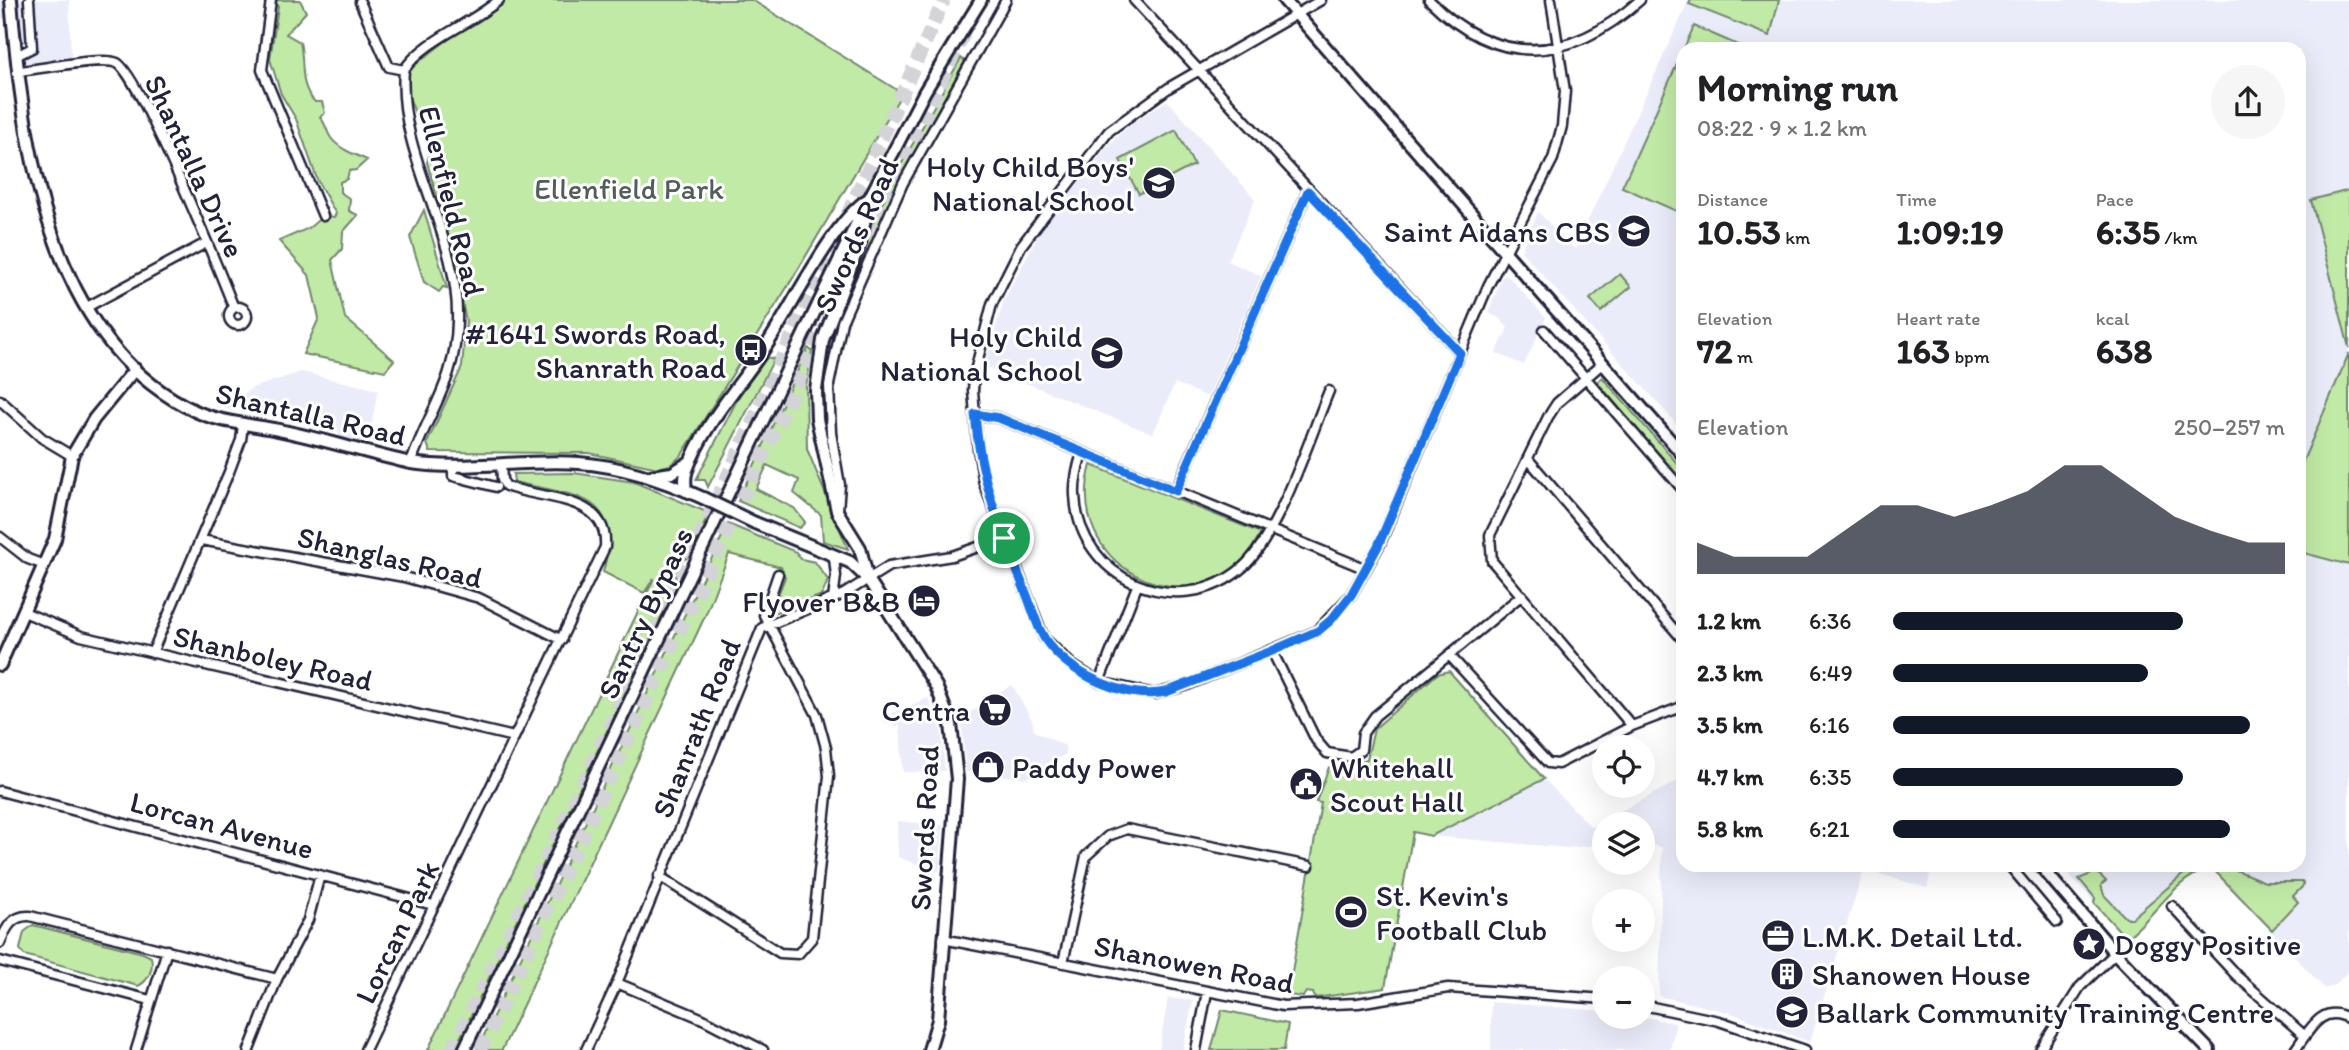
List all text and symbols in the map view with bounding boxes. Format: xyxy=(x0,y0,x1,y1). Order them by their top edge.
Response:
text: Morning run xyxy=(1697,65,1898,111)
button: share xyxy=(2211,65,2285,139)
street label: Shantalla Drive xyxy=(136,69,254,263)
street label: Ellenfield Road xyxy=(410,102,494,300)
text: 08:22 · 9 × 1.2 km xyxy=(1697,114,1867,142)
place label: Holy Child Boys' National School xyxy=(926,148,1134,219)
street label: Swords Road xyxy=(805,152,907,318)
school or university icon: Holy Child Boys' National School xyxy=(1140,164,1178,202)
park label: Ellenfield Park xyxy=(534,170,724,207)
text: Distance xyxy=(1697,188,1768,211)
text: Time xyxy=(1896,188,1937,211)
text: Pace xyxy=(2096,188,2134,211)
text: 10.53 xyxy=(1697,211,1781,253)
text: 1:09:19 xyxy=(1896,211,2004,253)
text: 6:35 xyxy=(2096,211,2160,253)
school or university icon: Saint Aidans CBS xyxy=(1615,212,1653,250)
place label: Saint Aidans CBS xyxy=(1384,213,1610,250)
text: km xyxy=(1781,226,1810,249)
text: /km xyxy=(2160,226,2198,249)
text: Elevation xyxy=(1697,307,1773,330)
text: Heart rate xyxy=(1896,307,1980,330)
text: kcal xyxy=(2096,307,2129,330)
place label: #1641 Swords Road, Shanrath Road xyxy=(465,315,726,386)
place label: Holy Child National School xyxy=(880,318,1082,389)
text: 72 xyxy=(1697,330,1733,372)
text: 163 xyxy=(1896,330,1950,372)
text: 638 xyxy=(2096,330,2152,372)
bus stop icon: #1641 Swords Road, Shanrath Road xyxy=(732,331,770,369)
school or university icon: Holy Child National School xyxy=(1088,334,1126,372)
text: m xyxy=(1733,345,1753,368)
text: bpm xyxy=(1950,345,1990,368)
street label: Shantalla Road xyxy=(212,374,410,454)
text: Elevation xyxy=(1697,413,1788,441)
text: 250–257 m xyxy=(2174,413,2285,441)
pin xyxy=(974,508,1034,568)
street label: Shanglas Road xyxy=(294,518,486,596)
icon: arrive xyxy=(985,519,1023,557)
street label: Santry Bypass xyxy=(589,521,701,705)
hotel icon: Flyover B&B xyxy=(905,582,943,620)
place label: Flyover B&B xyxy=(742,583,900,620)
text: 1.2 km xyxy=(1697,607,1761,635)
text: 6:36 xyxy=(1809,607,1852,635)
street label: Shanboley Road xyxy=(170,617,376,699)
street label: Shanrath Road xyxy=(643,633,749,823)
text: 2.3 km xyxy=(1697,659,1763,687)
text: 6:49 xyxy=(1809,659,1853,687)
supermarket icon: Centra xyxy=(976,691,1014,729)
place label: Centra xyxy=(882,692,970,729)
text: 3.5 km xyxy=(1697,711,1763,739)
text: 6:16 xyxy=(1809,711,1850,739)
map controls xyxy=(1592,735,1655,1029)
button: locate xyxy=(1592,735,1655,798)
street label: Swords Road xyxy=(901,744,947,912)
shop icon: Paddy Power xyxy=(969,748,1007,786)
place label: Paddy Power xyxy=(1012,749,1177,786)
place label: Whitehall Scout Hall xyxy=(1330,749,1464,820)
text: 4.7 km xyxy=(1697,763,1763,791)
text: 6:35 xyxy=(1809,763,1851,791)
public building icon: Whitehall Scout Hall xyxy=(1287,765,1325,803)
street label: Lorcan Avenue xyxy=(126,783,318,867)
button: layers xyxy=(1592,812,1655,875)
text: 5.8 km xyxy=(1697,815,1763,843)
text: 6:21 xyxy=(1809,815,1850,843)
street label: Lorcan Park xyxy=(347,854,447,1010)
place label: St. Kevin's Football Club xyxy=(1376,877,1547,948)
button: + xyxy=(1592,889,1655,952)
sports icon: St. Kevin's Football Club xyxy=(1332,893,1370,931)
office icon: L.M.K. Detail Ltd. xyxy=(1759,917,1797,955)
place label: L.M.K. Detail Ltd. xyxy=(1802,918,2023,955)
place icon: Doggy Positive xyxy=(2070,925,2108,963)
place label: Doggy Positive xyxy=(2114,926,2301,963)
street label: Shanowen Road xyxy=(1091,927,1297,1001)
building icon: Shanowen House xyxy=(1768,955,1806,993)
place label: Shanowen House xyxy=(1812,956,2031,993)
button: − xyxy=(1592,966,1655,1029)
school or university icon: Ballark Community Training Centre xyxy=(1773,993,1811,1031)
place label: Ballark Community Training Centre xyxy=(1816,994,2274,1031)

